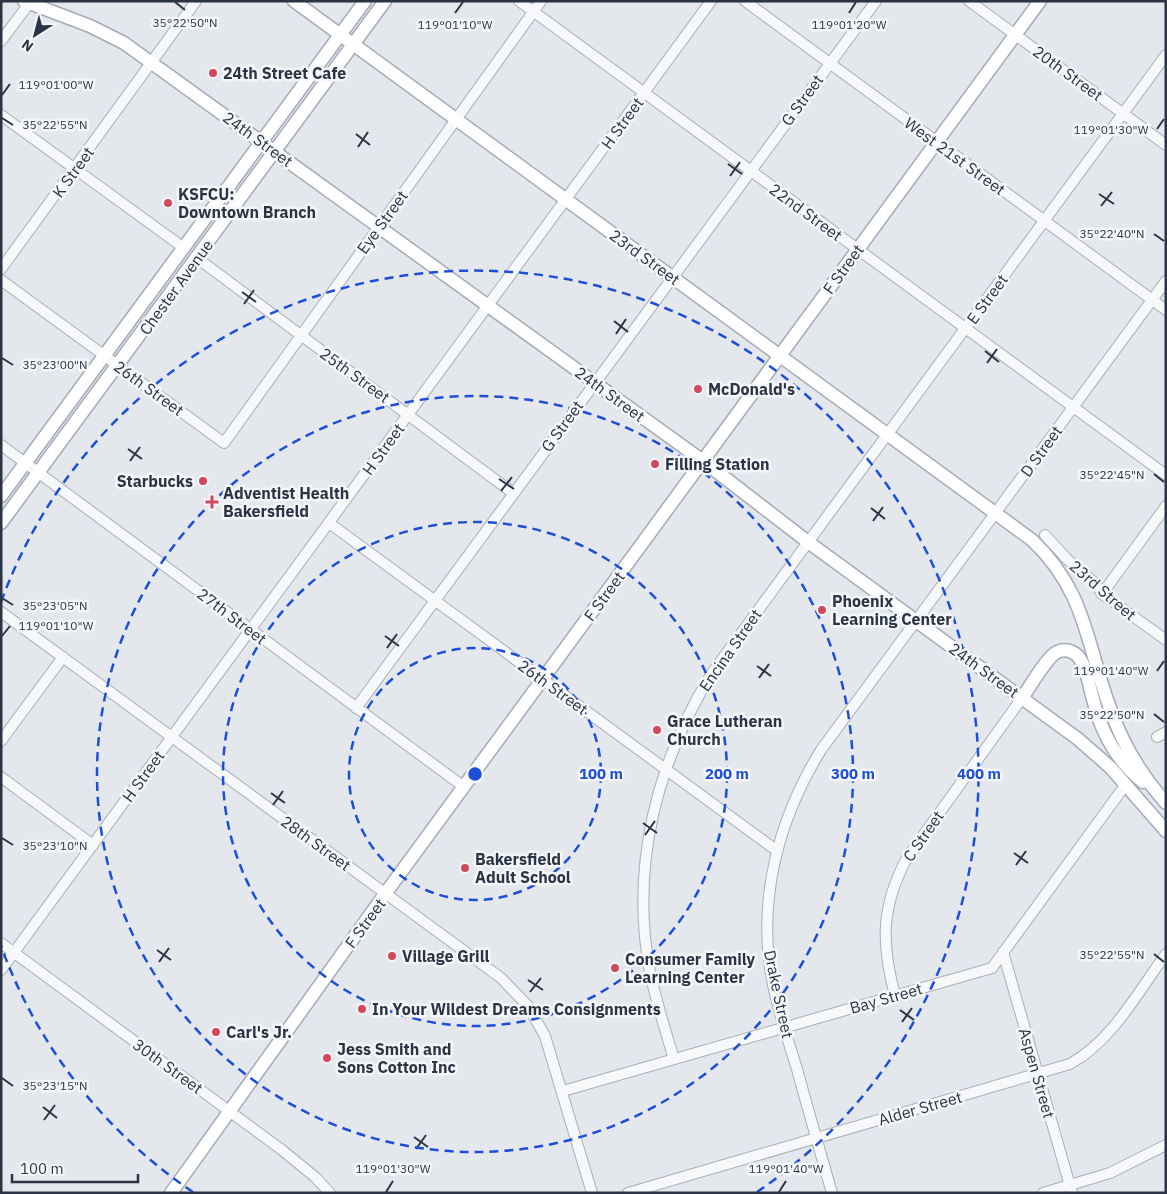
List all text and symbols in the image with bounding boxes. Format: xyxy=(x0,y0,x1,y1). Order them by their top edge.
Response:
north arrow xyxy=(10,10,60,60)
text: 35°22'50"N xyxy=(152,15,218,30)
text: 119°01'10"W xyxy=(418,17,493,32)
text: 119°01'20"W xyxy=(812,17,887,32)
text: N xyxy=(18,35,37,56)
street label: 20th Street xyxy=(1029,41,1107,105)
place label: 24th Street Cafe xyxy=(223,63,346,83)
marker: 24th Street Cafe xyxy=(207,67,219,79)
street label: G Street xyxy=(777,70,827,130)
text: 119°01'00"W xyxy=(19,77,94,92)
street label: H Street xyxy=(597,93,647,153)
street label: 24th Street xyxy=(219,107,297,171)
street label: West 21st Street xyxy=(901,113,1009,199)
text: 35°22'55"N xyxy=(22,117,88,132)
text: 119°01'30"W xyxy=(1074,122,1149,137)
street label: K Street xyxy=(48,143,98,201)
street label: 22nd Street xyxy=(766,179,846,245)
place label: KSFCU: Downtown Branch xyxy=(178,184,316,222)
street label: Eye Street xyxy=(352,186,412,258)
marker: KSFCU: Downtown Branch xyxy=(162,197,174,209)
street label: 23rd Street xyxy=(606,225,684,289)
text: 35°22'40"N xyxy=(1079,226,1145,241)
street label: Chester Avenue xyxy=(135,235,217,339)
street label: F Street xyxy=(818,240,868,298)
street label: E Street xyxy=(962,270,1012,328)
street label: 25th Street xyxy=(316,343,394,407)
street label: 26th Street xyxy=(110,356,188,420)
text: 35°23'00"N xyxy=(22,357,88,372)
street label: 24th Street xyxy=(571,362,649,426)
place label: McDonald's xyxy=(708,379,795,399)
marker: McDonald's xyxy=(692,383,704,395)
street label: G Street xyxy=(537,396,587,456)
street label: H Street xyxy=(358,419,408,479)
street label: D Street xyxy=(1016,421,1066,481)
place label: Filling Station xyxy=(665,454,770,474)
marker: Filling Station xyxy=(649,458,661,470)
text: 35°22'45"N xyxy=(1079,467,1145,482)
place label: Starbucks xyxy=(117,471,193,491)
marker: Starbucks xyxy=(197,475,209,487)
place label: Adventist Health Bakersfield xyxy=(223,483,349,521)
marker: Adventist Health Bakersfield xyxy=(205,495,219,509)
street label: 23rd Street xyxy=(1066,556,1140,624)
street label: F Street xyxy=(579,567,629,625)
street label: 27th Street xyxy=(193,583,271,649)
place label: Phoenix Learning Center xyxy=(832,591,952,629)
text: 35°23'05"N xyxy=(22,598,88,613)
marker: Phoenix Learning Center xyxy=(816,604,828,616)
street label: Encina Street xyxy=(694,605,766,695)
text: 119°01'10"W xyxy=(19,618,94,633)
street label: 24th Street xyxy=(945,638,1023,702)
street label: 26th Street xyxy=(514,655,592,719)
text: 119°01'40"W xyxy=(1074,663,1149,678)
text: 35°22'50"N xyxy=(1079,707,1145,722)
place label: Grace Lutheran Church xyxy=(667,711,782,749)
marker: Grace Lutheran Church xyxy=(651,724,663,736)
street label: H Street xyxy=(118,746,168,806)
text: 100 m xyxy=(579,764,623,783)
text: 200 m xyxy=(705,764,749,783)
text: 300 m xyxy=(831,764,875,783)
text: 400 m xyxy=(957,764,1001,783)
centre of rings xyxy=(466,765,484,783)
street label: C Street xyxy=(898,807,948,865)
street label: 28th Street xyxy=(277,811,355,875)
text: 35°23'10"N xyxy=(22,838,88,853)
place label: Bakersfield Adult School xyxy=(475,849,571,887)
marker: Bakersfield Adult School xyxy=(459,862,471,874)
street label: F Street xyxy=(340,894,390,952)
place label: Village Grill xyxy=(402,946,489,966)
text: 35°22'55"N xyxy=(1079,947,1145,962)
street label: Drake Street xyxy=(760,948,798,1040)
place label: Consumer Family Learning Center xyxy=(625,949,756,987)
marker: Village Grill xyxy=(386,950,398,962)
marker: Consumer Family Learning Center xyxy=(609,962,621,974)
street label: Bay Street xyxy=(847,978,925,1018)
place label: In Your Wildest Dreams Consignments xyxy=(372,999,661,1019)
marker: In Your Wildest Dreams Consignments xyxy=(356,1003,368,1015)
place label: Carl's Jr. xyxy=(226,1022,292,1042)
marker: Carl's Jr. xyxy=(210,1026,222,1038)
street label: Aspen Street xyxy=(1015,1026,1059,1120)
street label: 30th Street xyxy=(129,1034,207,1098)
place label: Jess Smith and Sons Cotton Inc xyxy=(337,1039,456,1077)
marker: Jess Smith and Sons Cotton Inc xyxy=(321,1052,333,1064)
text: 35°23'15"N xyxy=(22,1078,88,1093)
street label: Alder Street xyxy=(876,1087,964,1129)
scale bar xyxy=(12,1152,139,1184)
text: 100 m xyxy=(20,1159,64,1178)
text: 119°01'30"W xyxy=(356,1161,431,1176)
text: 119°01'40"W xyxy=(749,1161,824,1176)

